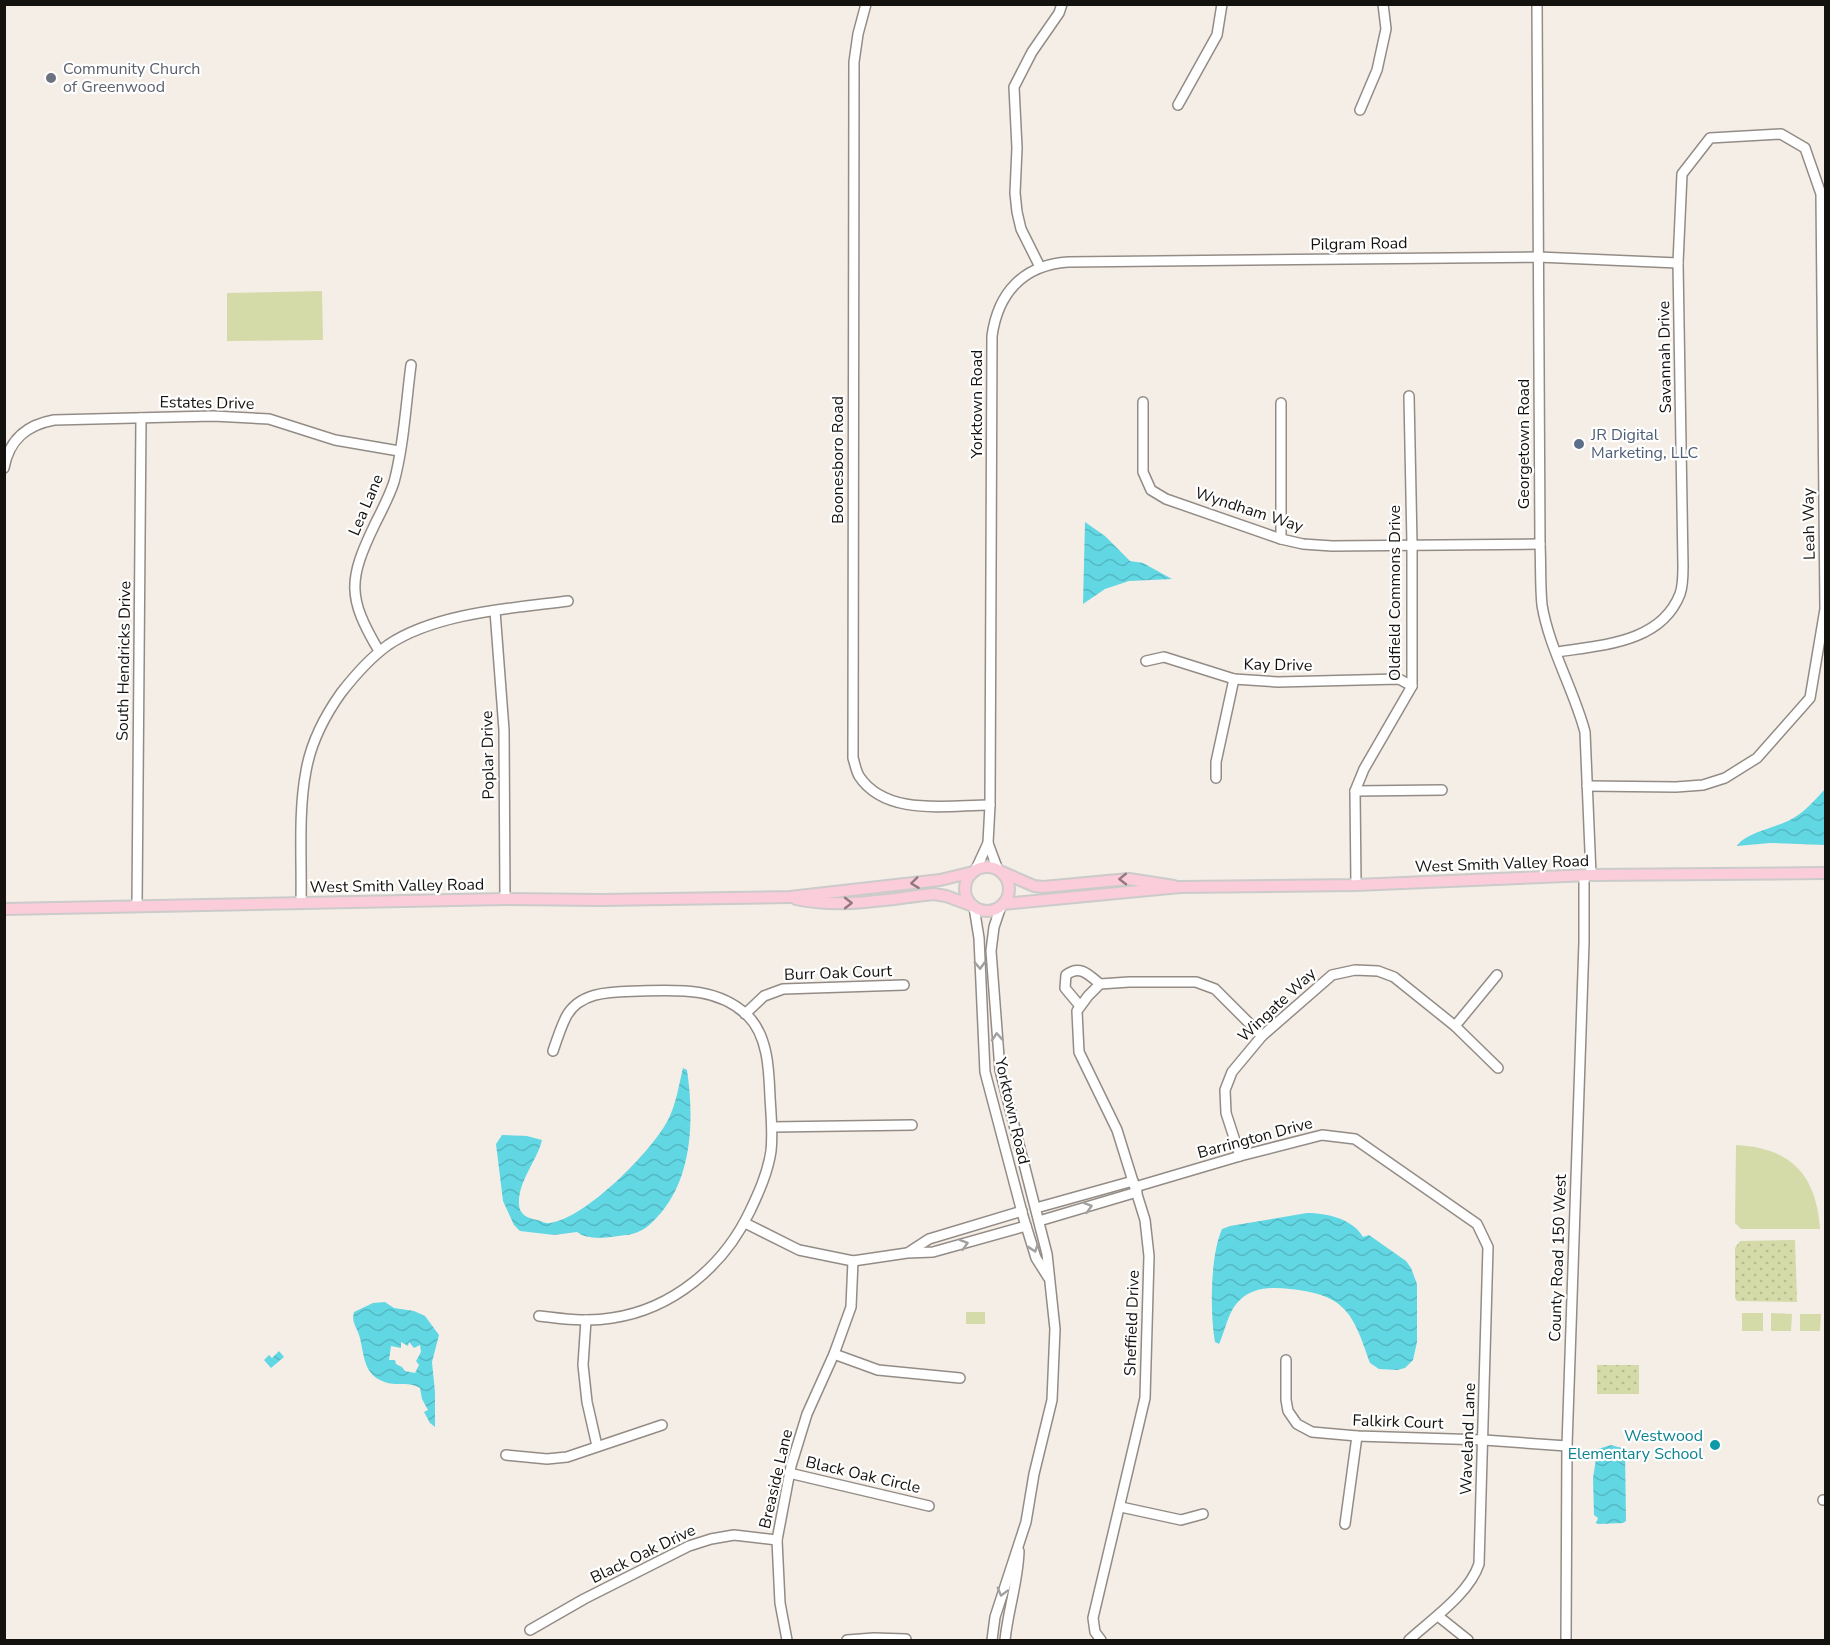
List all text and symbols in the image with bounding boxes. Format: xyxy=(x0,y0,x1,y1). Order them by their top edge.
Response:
place label: Community Church of Greenwood xyxy=(63,58,200,98)
marker: Community Church of Greenwood xyxy=(44,71,58,85)
street label: Pilgram Road xyxy=(1310,232,1408,256)
street label: Savannah Drive xyxy=(1653,301,1677,413)
street label: Yorktown Road xyxy=(966,350,988,459)
street label: Georgetown Road xyxy=(1513,379,1535,509)
street label: Estates Drive xyxy=(159,391,255,415)
street label: Boonesboro Road xyxy=(827,396,849,524)
place label: JR Digital Marketing, LLC xyxy=(1590,424,1699,464)
marker: JR Digital Marketing, LLC xyxy=(1572,437,1586,451)
street label: Lea Lane xyxy=(343,471,389,539)
street label: Wyndham Way xyxy=(1192,482,1307,538)
street label: Leah Way xyxy=(1797,487,1821,560)
street label: Oldfield Commons Drive xyxy=(1384,505,1406,681)
street label: South Hendricks Drive xyxy=(112,581,136,741)
street label: Kay Drive xyxy=(1243,653,1313,677)
street label: Poplar Drive xyxy=(476,710,500,800)
street label: West Smith Valley Road xyxy=(1414,850,1590,878)
street label: West Smith Valley Road xyxy=(310,873,484,899)
one-way arrow xyxy=(1118,873,1127,886)
one-way arrow xyxy=(911,876,920,888)
one-way arrow xyxy=(844,897,853,909)
street label: Burr Oak Court xyxy=(784,960,893,986)
one-way arrow xyxy=(973,961,986,970)
street label: Wingate Way xyxy=(1233,962,1322,1047)
one-way arrow xyxy=(991,1033,1004,1042)
street label: Yorktown Road xyxy=(989,1055,1035,1167)
street label: Barrington Drive xyxy=(1195,1112,1315,1164)
street label: County Road 150 West xyxy=(1544,1173,1572,1342)
one-way arrow xyxy=(1082,1202,1093,1214)
one-way arrow xyxy=(958,1239,969,1251)
one-way arrow xyxy=(1026,1243,1039,1253)
street label: Sheffield Drive xyxy=(1119,1270,1145,1376)
street label: Waveland Lane xyxy=(1455,1383,1481,1495)
street label: Falkirk Court xyxy=(1352,1409,1444,1435)
place label: Westwood Elementary School xyxy=(1568,1425,1703,1465)
street label: Breaside Lane xyxy=(754,1427,798,1531)
marker: Westwood Elementary School xyxy=(1708,1438,1722,1452)
street label: Black Oak Circle xyxy=(803,1451,923,1499)
street label: Black Oak Drive xyxy=(587,1519,699,1589)
one-way arrow xyxy=(997,1586,1009,1597)

